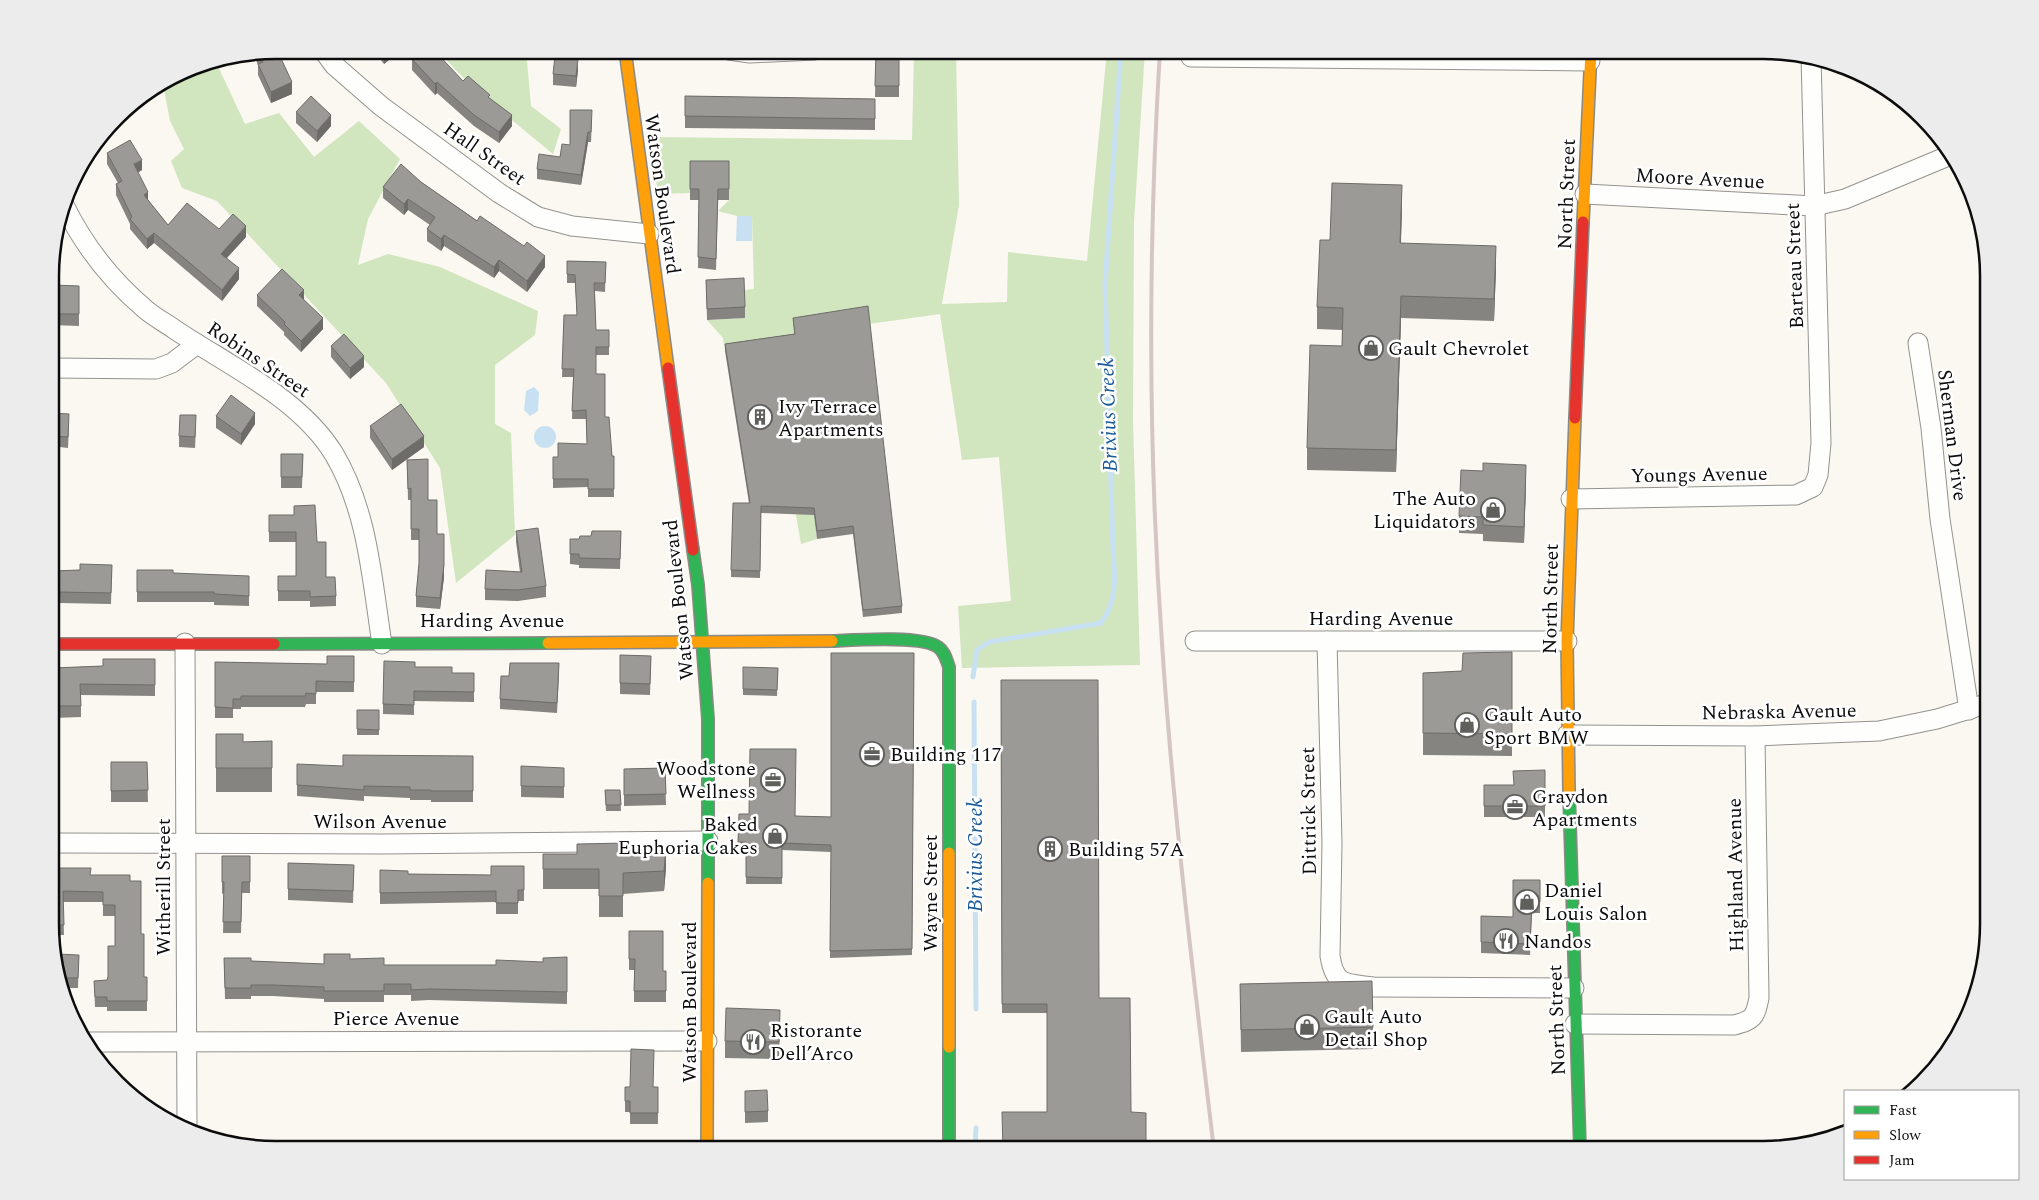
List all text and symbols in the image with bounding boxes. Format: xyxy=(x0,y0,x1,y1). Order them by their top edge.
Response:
street label: Watson Boulevard xyxy=(636,112,688,276)
street label: Hall Street xyxy=(437,114,532,193)
street label: North Street xyxy=(1550,138,1584,250)
street label: Moore Avenue xyxy=(1634,161,1765,197)
street label: Barteau Street xyxy=(1778,202,1812,330)
street label: Robins Street xyxy=(201,314,316,406)
place label: Gault Chevrolet xyxy=(1388,334,1529,364)
shop icon: Gault Chevrolet xyxy=(1358,335,1384,361)
water label: Brixius Creek xyxy=(1091,357,1127,473)
street label: Sherman Drive xyxy=(1929,368,1975,503)
place label: Ivy Terrace Apartments xyxy=(778,392,884,445)
building icon: Ivy Terrace Apartments xyxy=(747,404,773,430)
street label: Youngs Avenue xyxy=(1630,459,1768,491)
place label: The Auto Liquidators xyxy=(1373,484,1476,537)
shop icon: The Auto Liquidators xyxy=(1480,497,1506,523)
street label: Watson Boulevard xyxy=(656,518,702,682)
street label: North Street xyxy=(1535,543,1567,655)
street label: Harding Avenue xyxy=(1309,604,1453,634)
street label: Harding Avenue xyxy=(420,606,564,636)
street label: Nebraska Avenue xyxy=(1701,696,1857,728)
place label: Gault Auto Sport BMW xyxy=(1484,700,1589,753)
shop icon: Gault Auto Sport BMW xyxy=(1454,712,1480,738)
place label: Building 117 xyxy=(890,740,1001,770)
office icon: Building 117 xyxy=(859,741,885,767)
street label: Dittrick Street xyxy=(1293,746,1325,876)
place label: Woodstone Wellness xyxy=(656,754,756,807)
office icon: Woodstone Wellness xyxy=(760,767,786,793)
place label: Graydon Apartments xyxy=(1532,782,1638,835)
office icon: Graydon Apartments xyxy=(1502,794,1528,820)
water label: Brixius Creek xyxy=(960,798,992,912)
street label: Highland Avenue xyxy=(1720,798,1752,952)
street label: Wilson Avenue xyxy=(313,807,447,837)
place label: Baked Euphoria Cakes xyxy=(618,810,758,863)
street label: Witherill Street xyxy=(149,818,179,956)
shop icon: Baked Euphoria Cakes xyxy=(762,823,788,849)
street label: Wayne Street xyxy=(916,834,946,952)
place label: Building 57A xyxy=(1068,835,1184,865)
building icon: Building 57A xyxy=(1037,836,1063,862)
place label: Daniel Louis Salon xyxy=(1544,876,1648,929)
shop icon: Daniel Louis Salon xyxy=(1514,889,1540,915)
street label: Watson Boulevard xyxy=(675,921,705,1083)
place label: Nandos xyxy=(1524,927,1592,957)
restaurant icon: Nandos xyxy=(1493,928,1519,954)
street label: North Street xyxy=(1540,964,1574,1076)
place label: Gault Auto Detail Shop xyxy=(1324,1002,1428,1055)
street label: Pierce Avenue xyxy=(333,1004,459,1034)
shop icon: Gault Auto Detail Shop xyxy=(1294,1014,1320,1040)
place label: Ristorante Dell’Arco xyxy=(770,1016,862,1069)
restaurant icon: Ristorante Dell’Arco xyxy=(740,1029,766,1055)
legend xyxy=(1844,1090,2019,1180)
text: Fast xyxy=(1889,1099,1917,1122)
text: Slow xyxy=(1889,1124,1921,1147)
text: Jam xyxy=(1889,1149,1915,1172)

